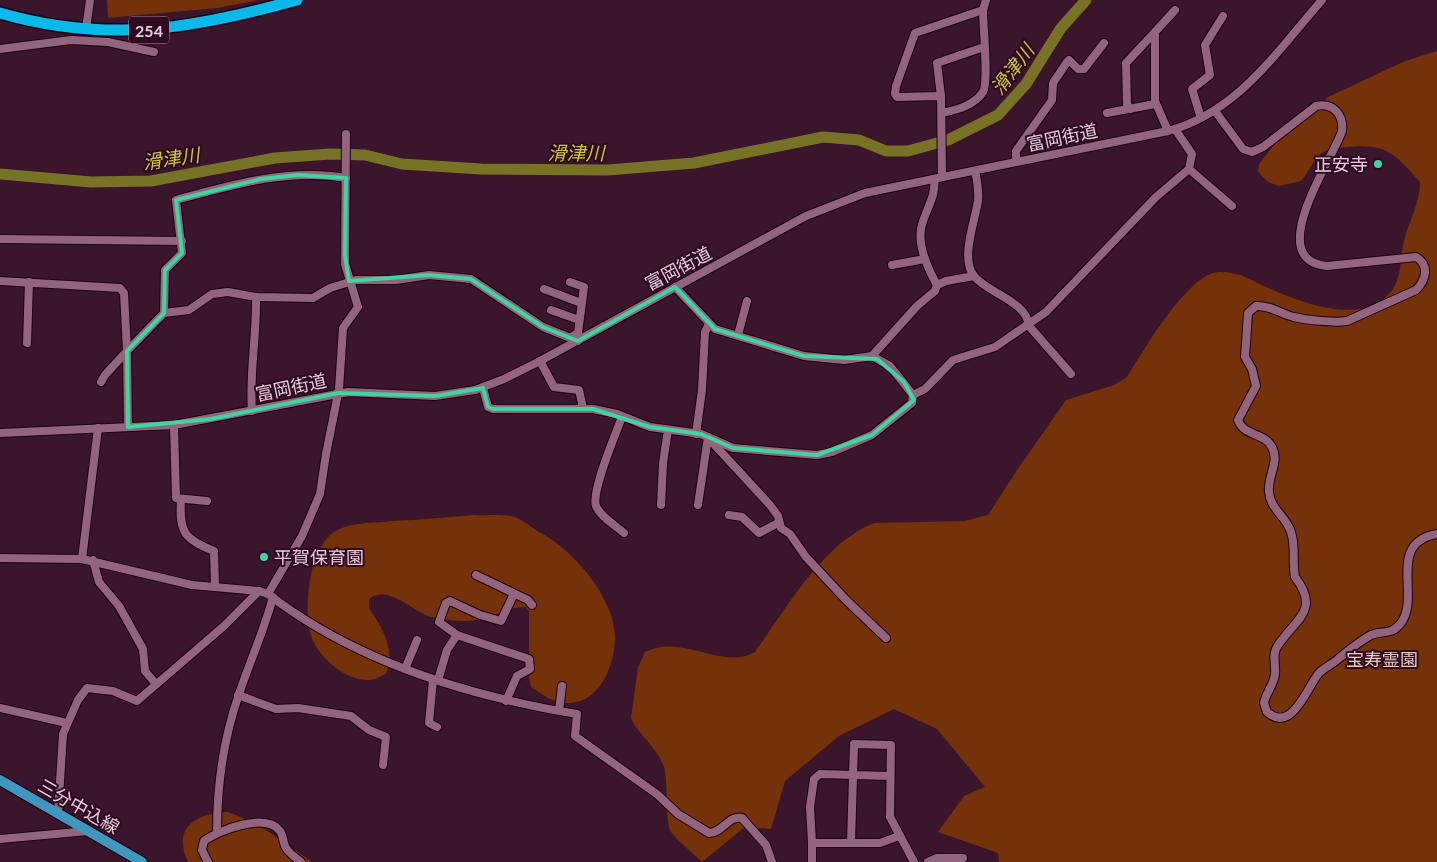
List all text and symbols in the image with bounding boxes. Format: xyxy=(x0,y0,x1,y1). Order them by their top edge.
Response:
road number: 254 xyxy=(129,16,169,44)
water label: 滑津川 xyxy=(986,38,1040,99)
street label: 富岡街道 xyxy=(1024,119,1100,155)
water label: 滑津川 xyxy=(547,141,606,164)
water label: 滑津川 xyxy=(141,142,203,173)
place label: 正安寺 xyxy=(1314,153,1368,175)
marker: 正安寺 xyxy=(1372,158,1384,170)
street label: 富岡街道 xyxy=(641,241,715,295)
street label: 富岡街道 xyxy=(253,369,329,405)
place label: 平賀保育園 xyxy=(274,546,364,568)
marker: 平賀保育園 xyxy=(258,551,270,563)
park label: 宝寿霊園 xyxy=(1346,648,1418,670)
street label: 三分中込線 xyxy=(35,774,123,838)

